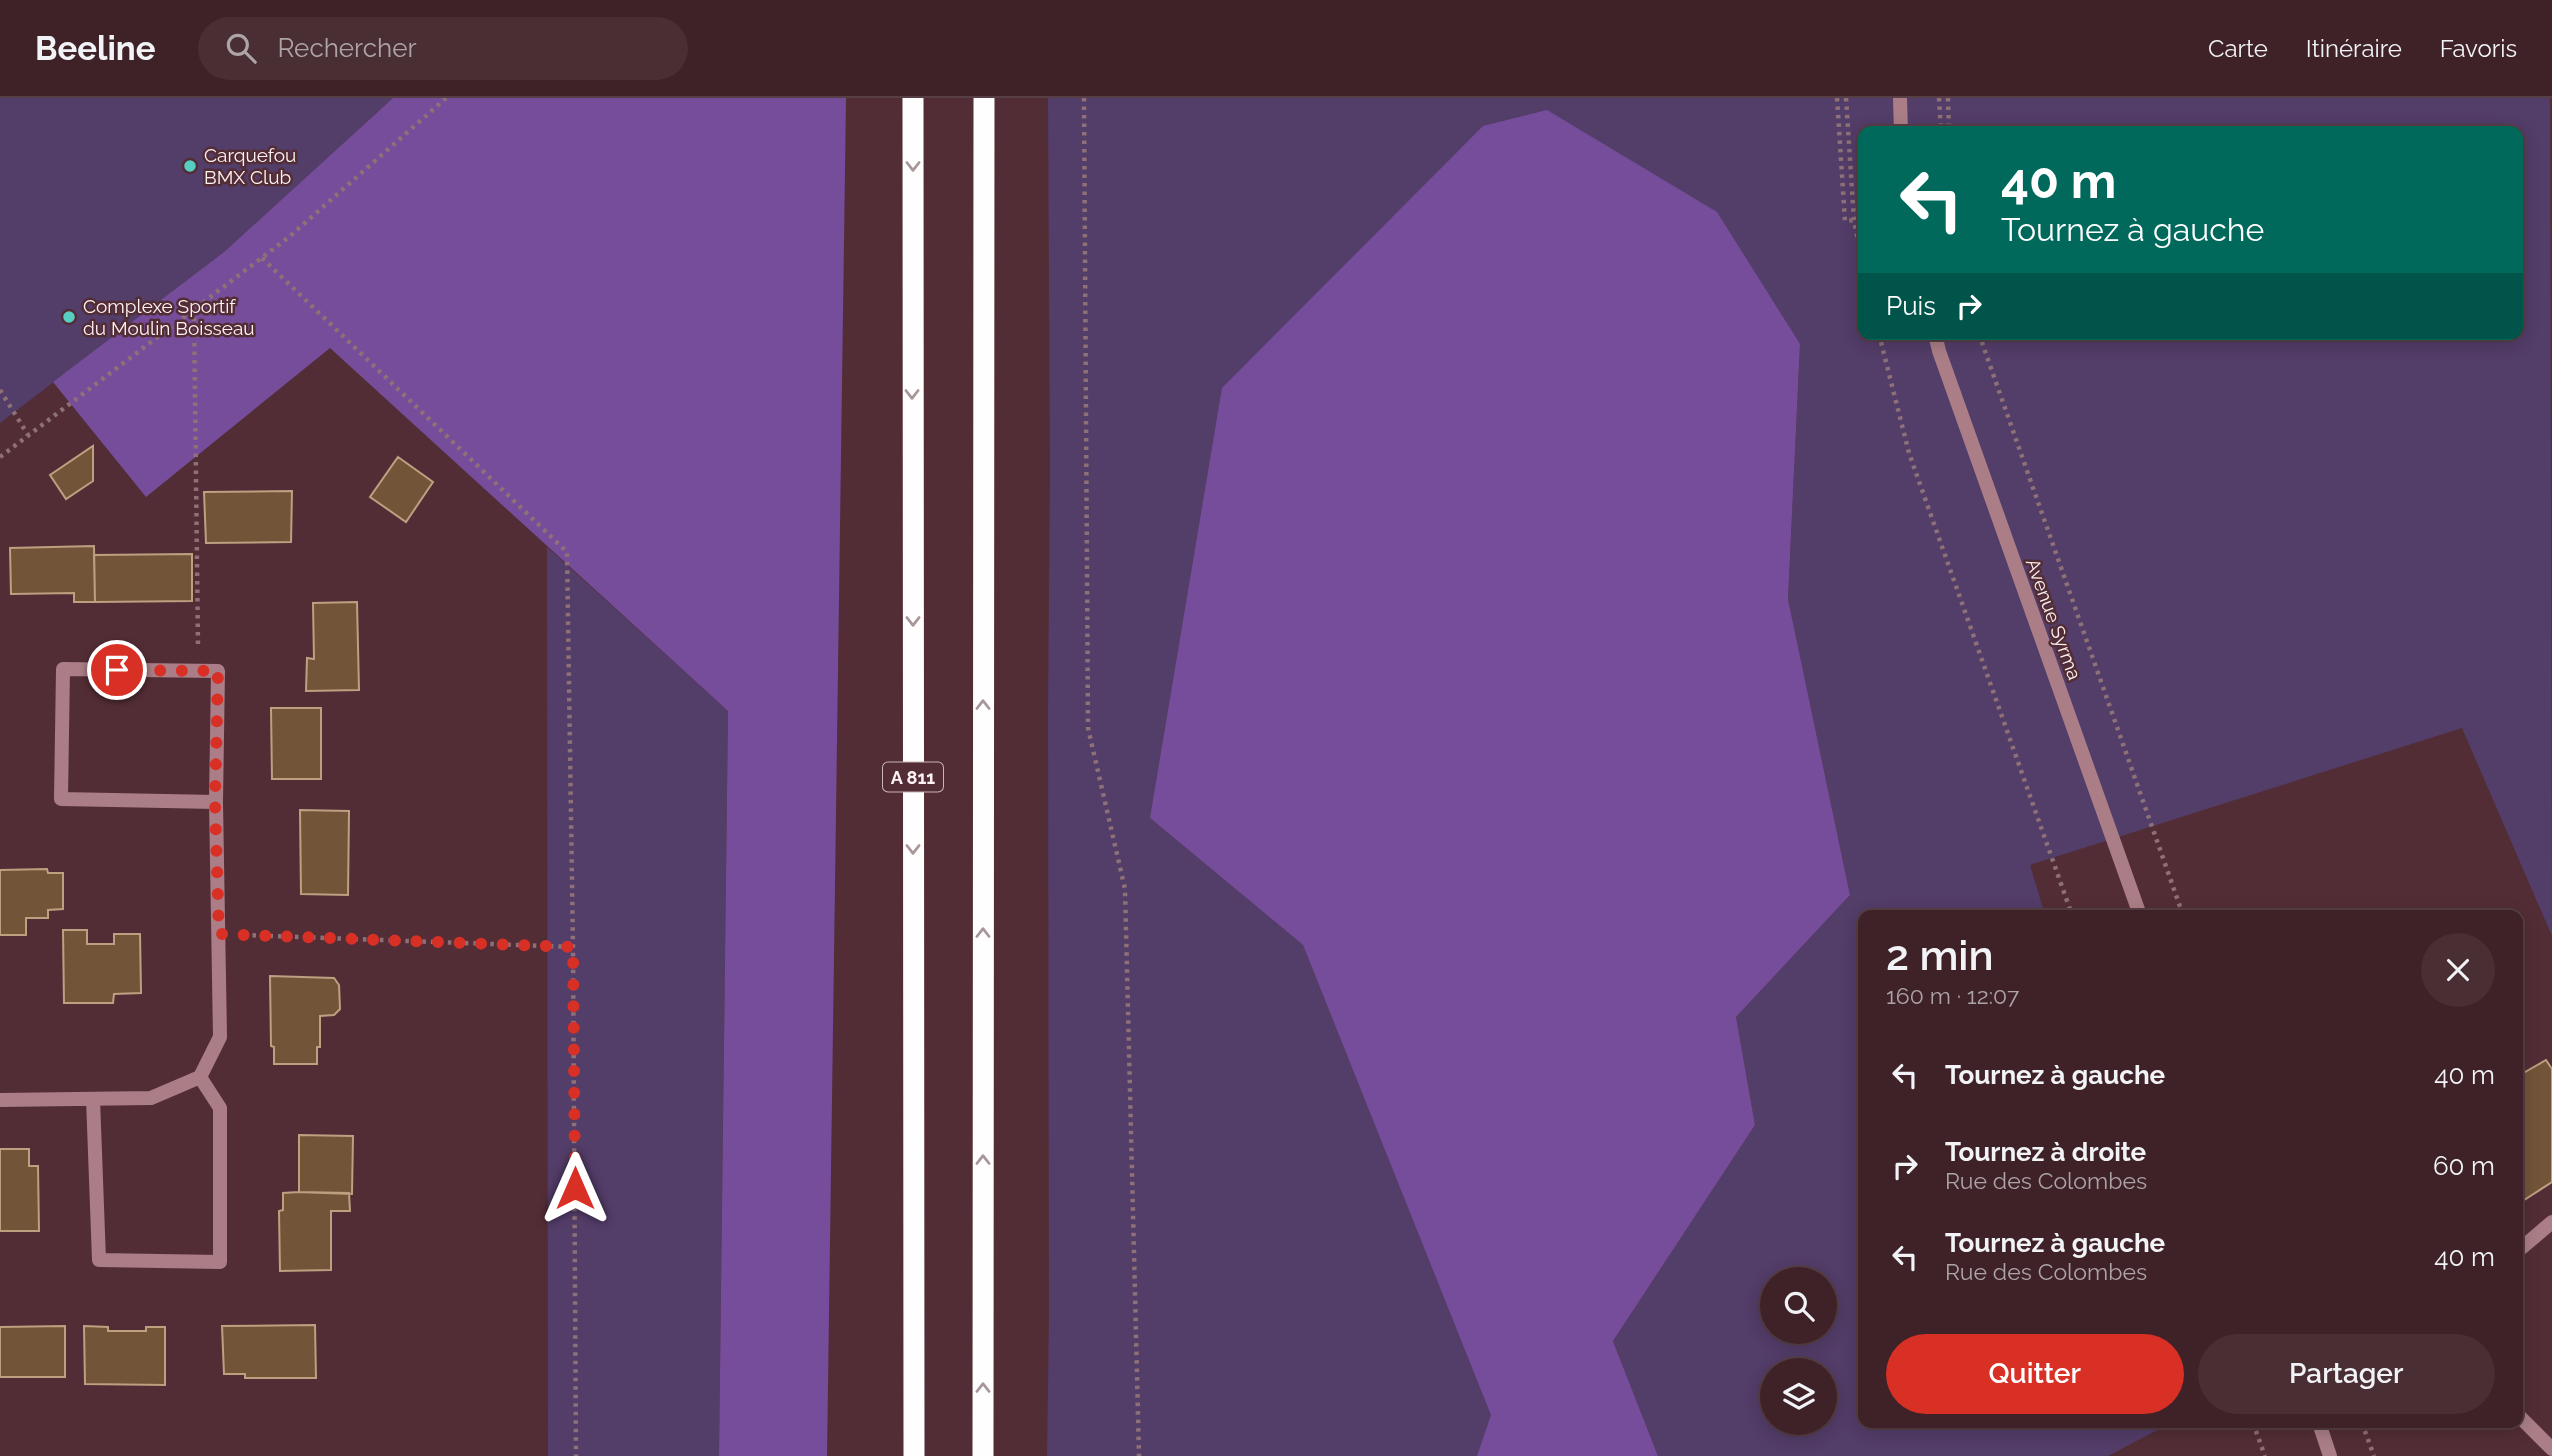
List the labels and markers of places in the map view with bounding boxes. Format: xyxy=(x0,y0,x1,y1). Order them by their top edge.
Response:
place label: Carquefou BMX Club xyxy=(204,144,296,188)
marker: Carquefou BMX Club xyxy=(182,158,198,174)
place label: Complexe Sportif du Moulin Boisseau xyxy=(83,295,255,339)
marker: Complexe Sportif du Moulin Boisseau xyxy=(61,309,77,325)
pin xyxy=(87,640,147,700)

